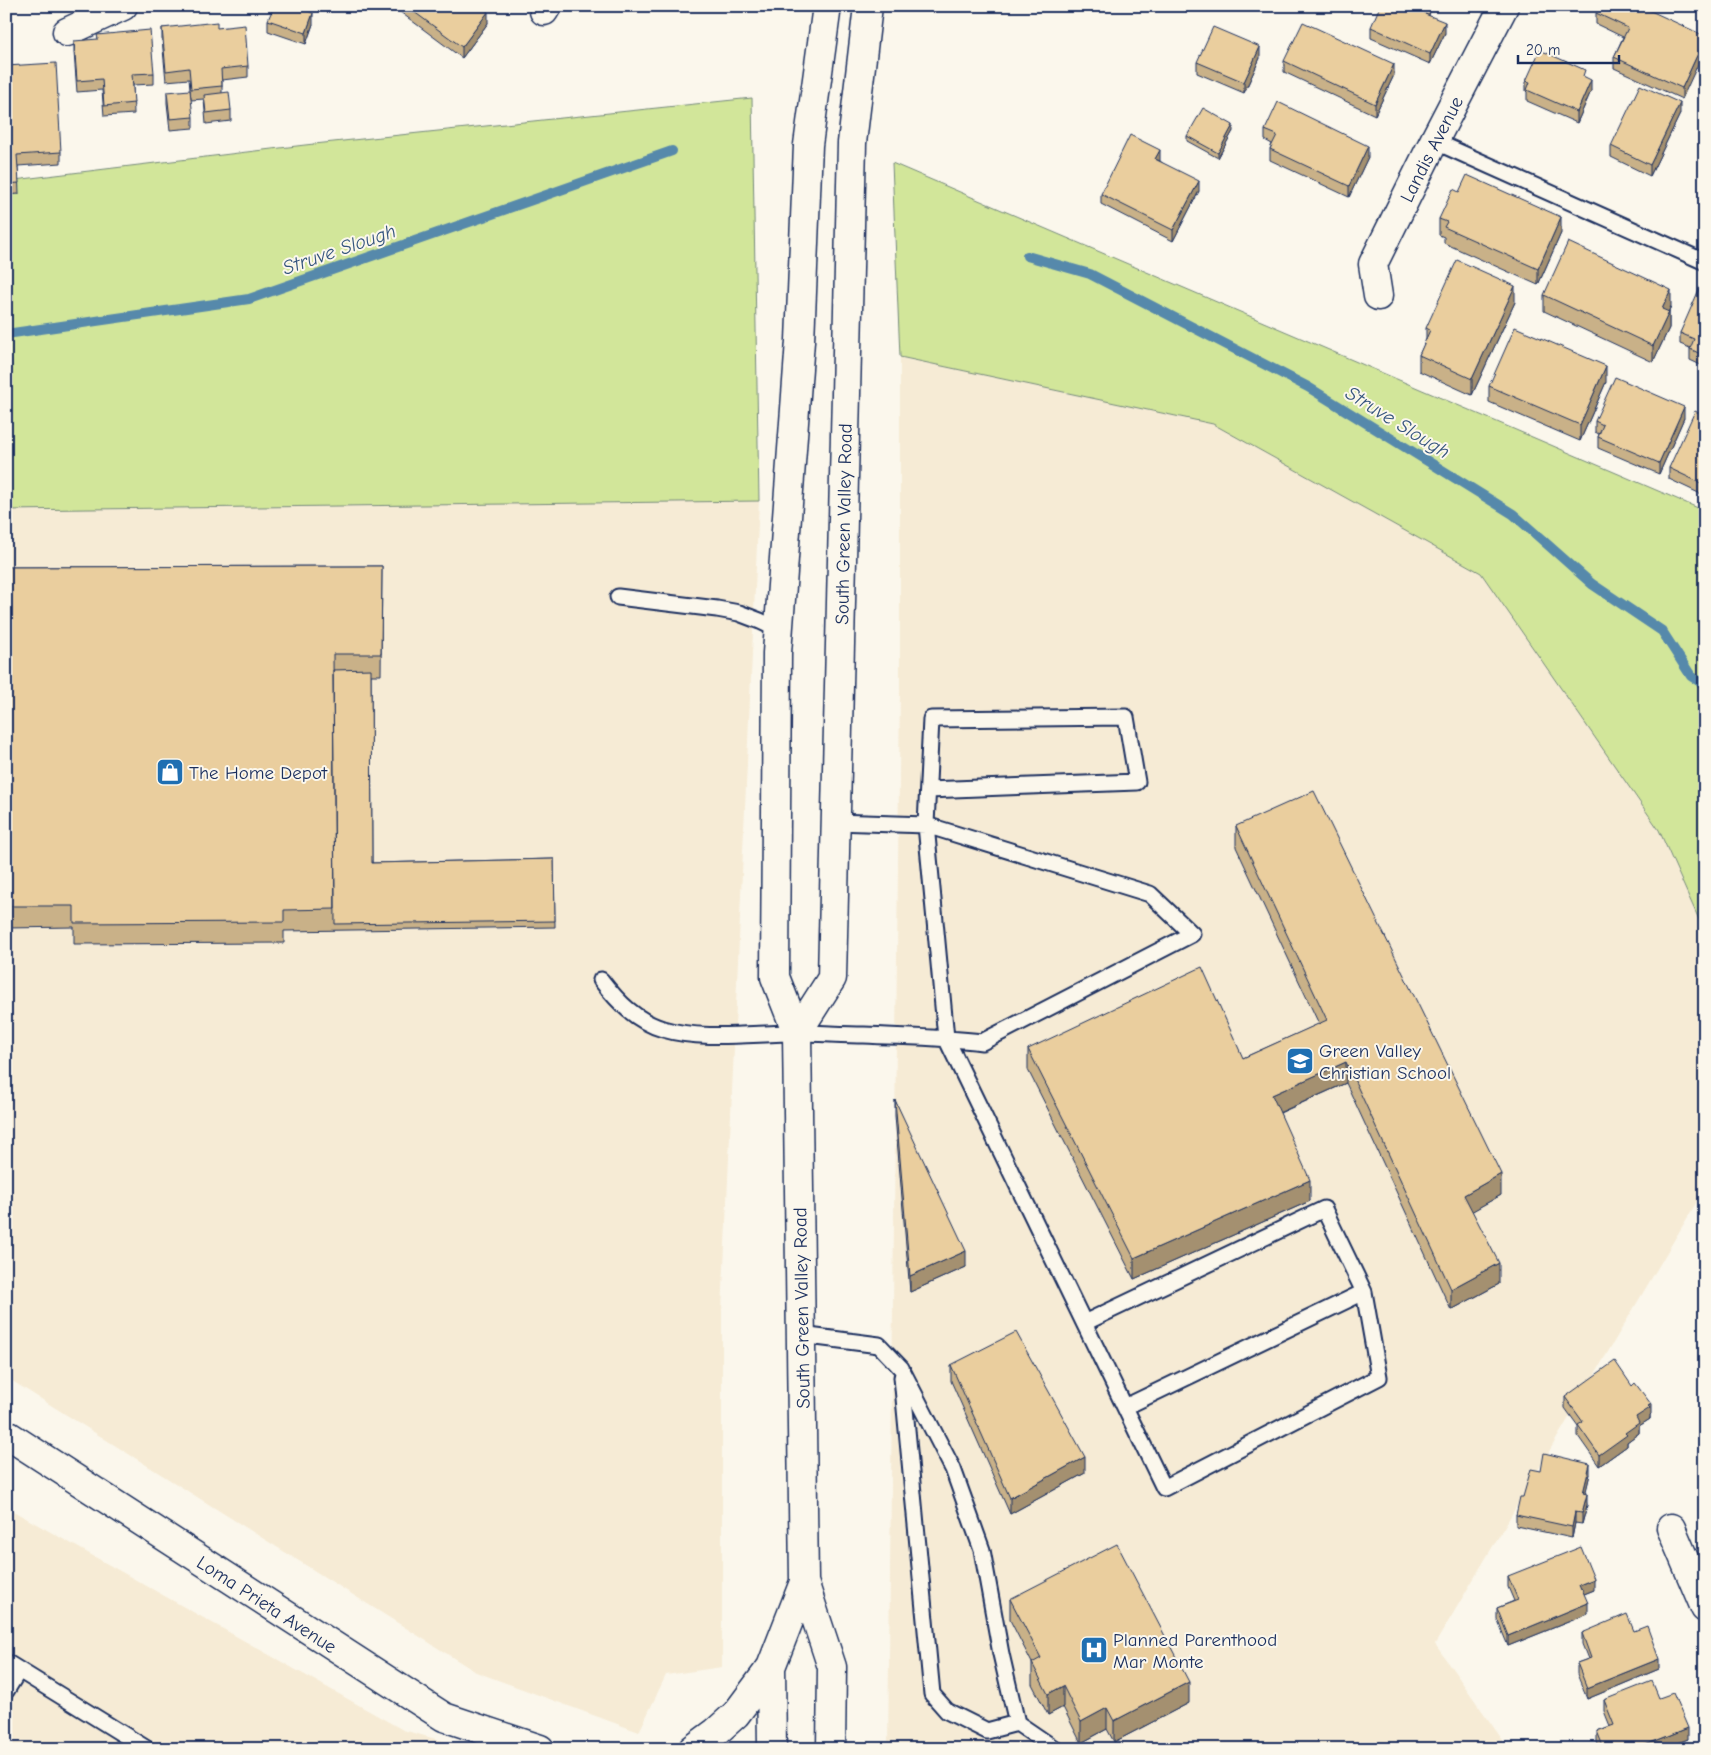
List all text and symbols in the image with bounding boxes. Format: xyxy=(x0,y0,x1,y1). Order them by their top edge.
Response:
scale bar xyxy=(1518,32,1620,64)
text: 20 m xyxy=(1526,41,1560,59)
street label: Landis Avenue xyxy=(1396,93,1468,206)
water label: Struve Slough xyxy=(279,219,399,280)
water label: Struve Slough xyxy=(1341,381,1454,464)
street label: South Green Valley Road xyxy=(831,423,857,625)
shop icon: The Home Depot xyxy=(155,757,185,787)
place label: The Home Depot xyxy=(189,762,328,784)
place label: Green Valley Christian School xyxy=(1319,1040,1451,1084)
school or university icon: Green Valley Christian School xyxy=(1285,1046,1315,1076)
street label: South Green Valley Road xyxy=(789,1207,815,1409)
street label: Loma Prieta Avenue xyxy=(193,1551,340,1658)
place label: Planned Parenthood Mar Monte xyxy=(1113,1629,1277,1673)
hospital icon: Planned Parenthood Mar Monte xyxy=(1079,1635,1109,1665)

